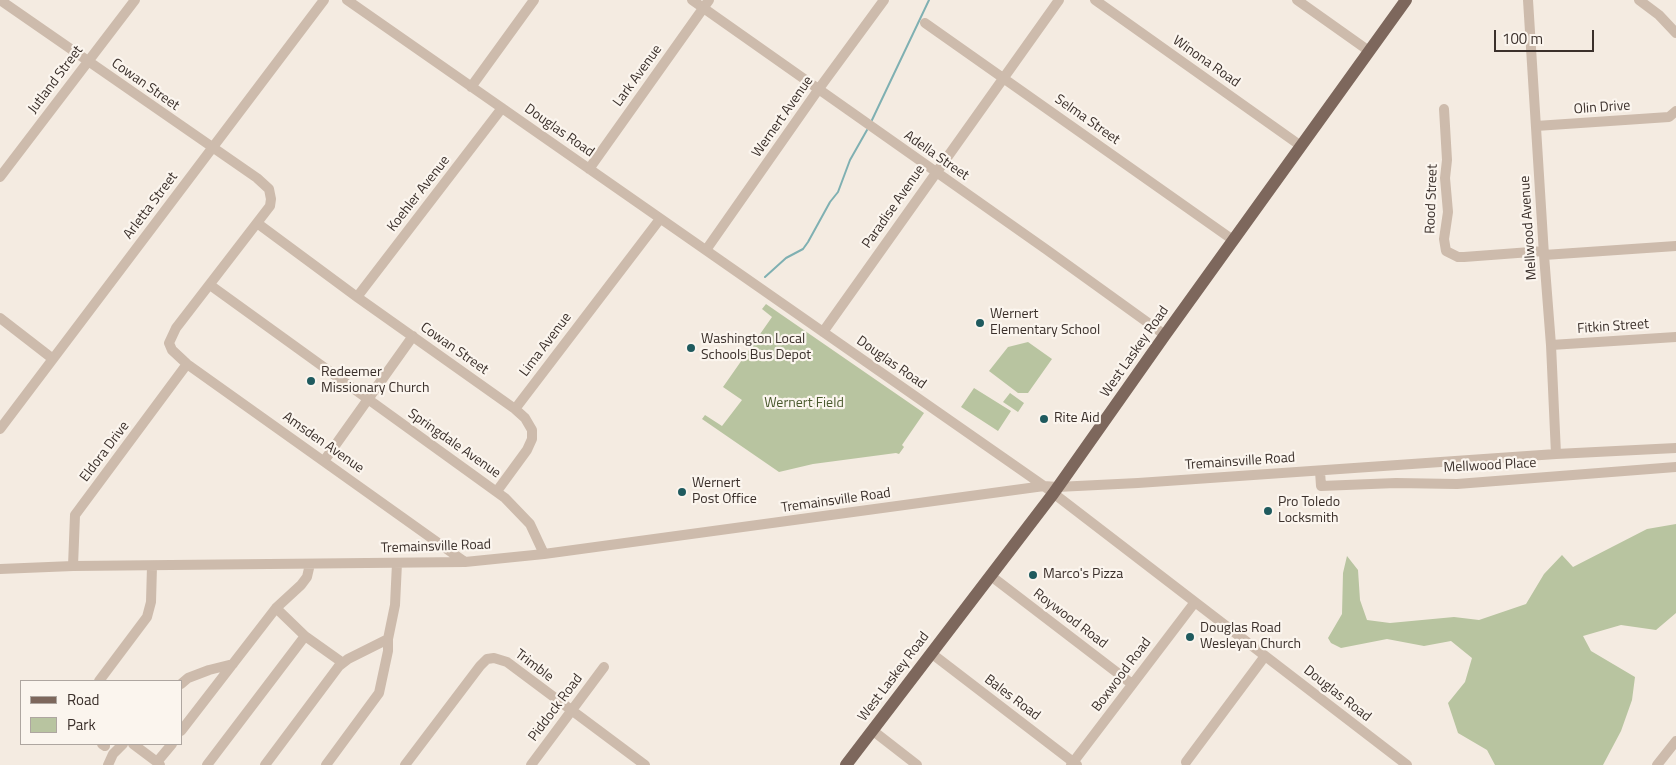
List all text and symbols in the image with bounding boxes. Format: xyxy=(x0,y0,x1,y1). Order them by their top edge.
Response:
scale bar xyxy=(1496,20,1596,52)
text: 100 m xyxy=(1502,27,1543,50)
street label: Winona Road xyxy=(1169,33,1243,91)
street label: Lark Avenue xyxy=(610,42,666,110)
street label: Jutland Street xyxy=(25,43,87,117)
street label: Cowan Street xyxy=(108,55,182,115)
street label: Wernert Avenue xyxy=(749,73,817,161)
street label: Selma Street xyxy=(1051,91,1123,149)
street label: Olin Drive xyxy=(1573,98,1631,118)
street label: Douglas Road xyxy=(521,101,597,161)
street label: Adella Street xyxy=(900,127,972,185)
street label: Koehler Avenue xyxy=(384,153,454,235)
street label: Paradise Avenue xyxy=(859,162,929,252)
street label: Rood Street xyxy=(1422,164,1442,234)
street label: Arletta Street xyxy=(120,169,182,243)
street label: Mellwood Avenue xyxy=(1517,175,1541,281)
street label: West Laskey Road xyxy=(1097,303,1173,401)
place label: Wernert Elementary School xyxy=(990,307,1100,340)
street label: Lima Avenue xyxy=(517,310,575,380)
street label: Fitkin Street xyxy=(1577,316,1649,338)
marker: Wernert Elementary School xyxy=(974,317,986,329)
street label: Cowan Street xyxy=(417,319,491,379)
place label: Washington Local Schools Bus Depot xyxy=(701,332,811,364)
street label: Douglas Road xyxy=(853,333,929,393)
marker: Washington Local Schools Bus Depot xyxy=(685,342,697,354)
place label: Redeemer Missionary Church xyxy=(321,365,429,398)
marker: Redeemer Missionary Church xyxy=(305,375,317,387)
park label: Wernert Field xyxy=(764,396,844,412)
street label: Springdale Avenue xyxy=(404,406,504,482)
street label: Amsden Avenue xyxy=(279,409,367,477)
place label: Rite Aid xyxy=(1054,411,1100,427)
marker: Rite Aid xyxy=(1038,413,1050,425)
street label: Eldora Drive xyxy=(77,418,133,486)
street label: Tremainsville Road xyxy=(1184,450,1296,474)
street label: Mellwood Place xyxy=(1443,455,1537,477)
place label: Wernert Post Office xyxy=(692,476,757,508)
street label: Tremainsville Road xyxy=(780,485,892,517)
marker: Wernert Post Office xyxy=(676,486,688,498)
place label: Pro Toledo Locksmith xyxy=(1278,495,1340,528)
marker: Pro Toledo Locksmith xyxy=(1262,505,1274,517)
street label: Tremainsville Road xyxy=(381,537,491,557)
place label: Marco's Pizza xyxy=(1043,567,1123,583)
marker: Marco's Pizza xyxy=(1027,569,1039,581)
street label: Roywood Road xyxy=(1030,586,1110,652)
place label: Douglas Road Wesleyan Church xyxy=(1200,621,1301,654)
street label: West Laskey Road xyxy=(855,629,933,725)
marker: Douglas Road Wesleyan Church xyxy=(1184,631,1196,643)
street label: Boxwood Road xyxy=(1089,635,1155,715)
street label: Trimble xyxy=(512,646,556,686)
street label: Douglas Road xyxy=(1300,662,1374,726)
street label: Piddock Road xyxy=(525,671,587,745)
street label: Bales Road xyxy=(981,671,1043,725)
legend xyxy=(20,680,182,745)
text: Road xyxy=(67,688,99,711)
text: Park xyxy=(67,713,96,736)

